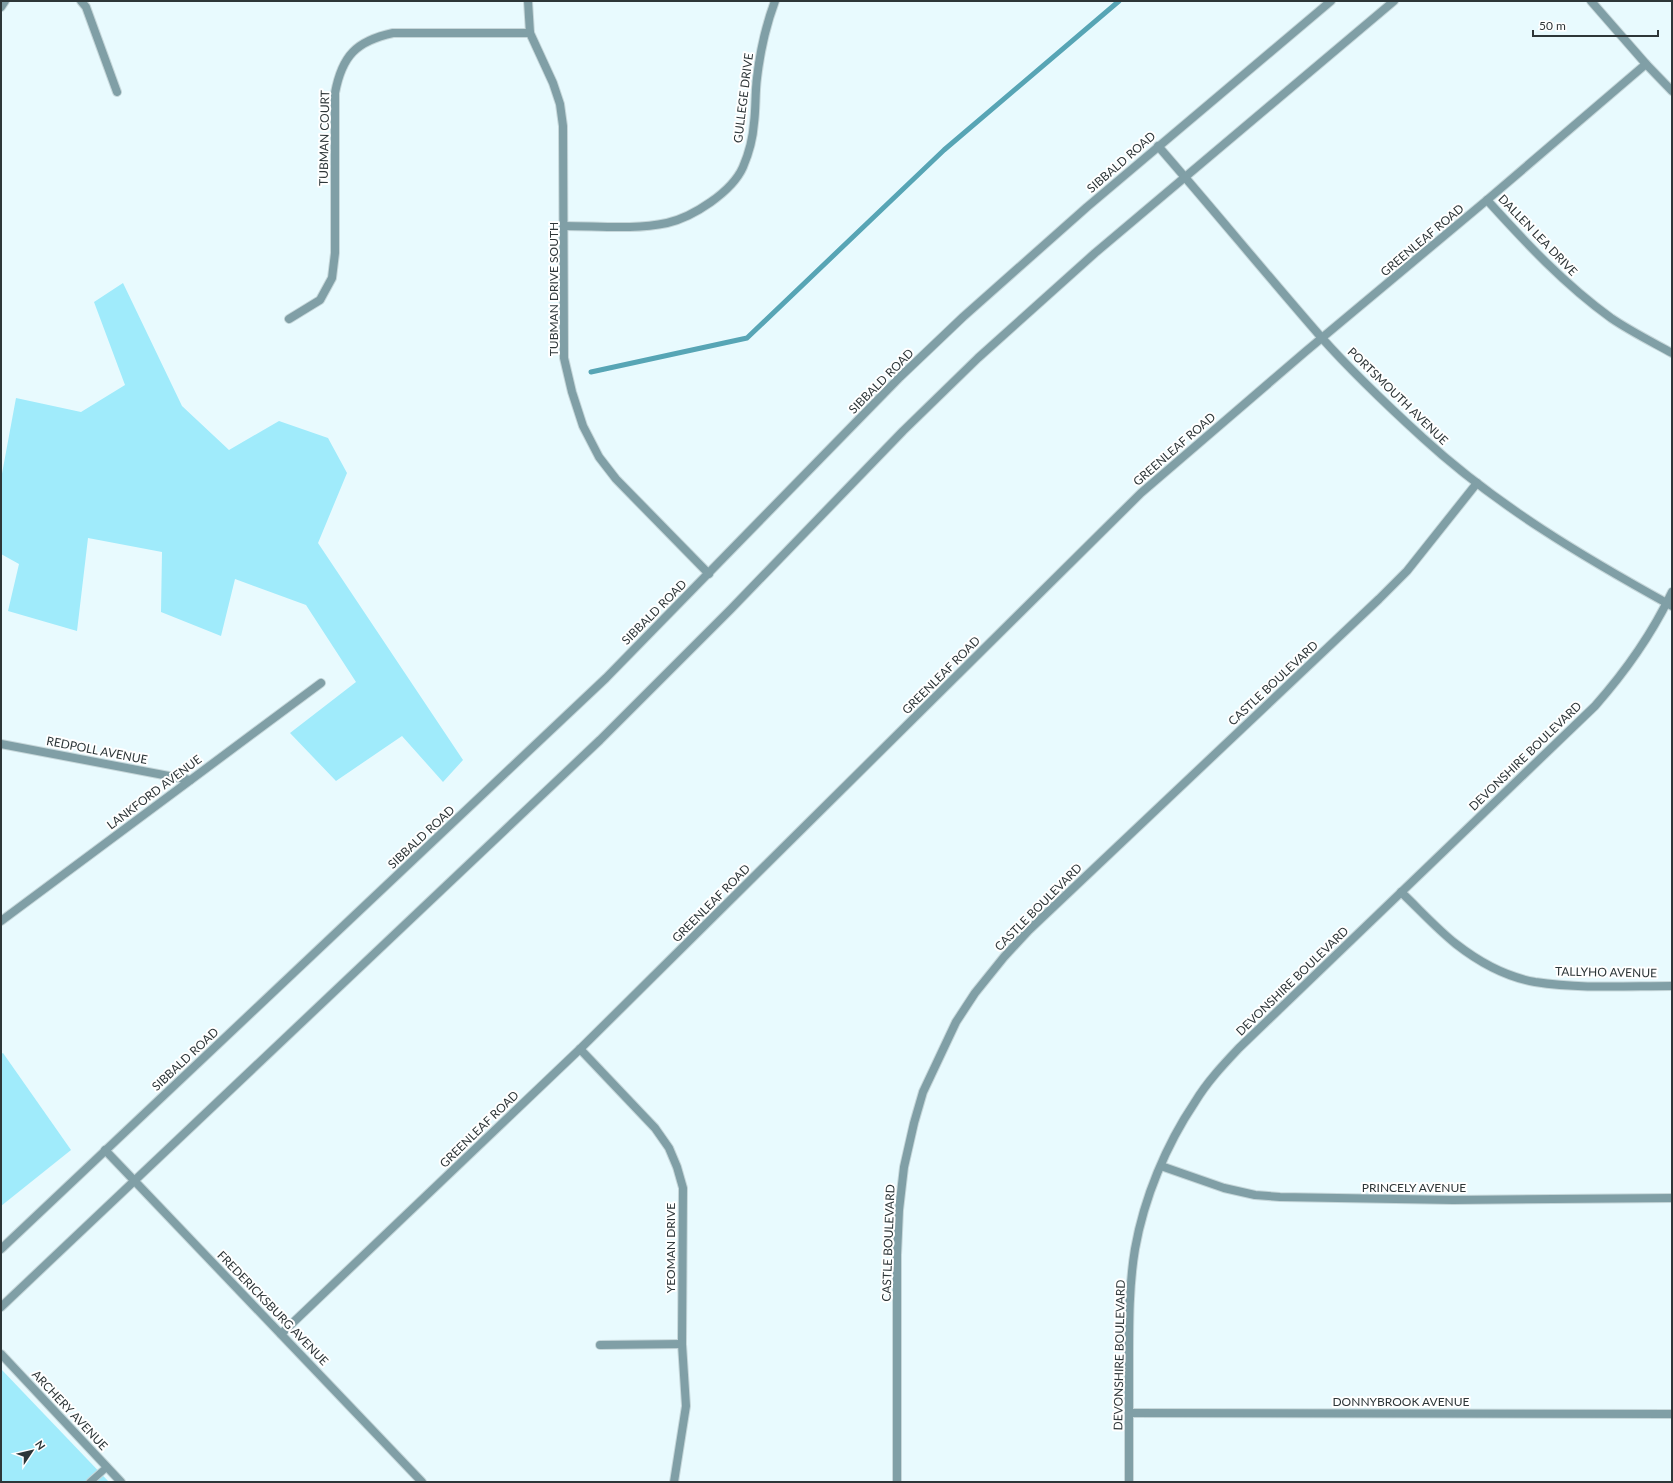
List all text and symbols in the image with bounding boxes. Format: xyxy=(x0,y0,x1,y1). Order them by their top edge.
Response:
scale bar xyxy=(1533,12,1658,38)
text: 50 m xyxy=(1539,18,1566,33)
street label: GULLEGE DRIVE xyxy=(730,52,756,144)
street label: TUBMAN COURT xyxy=(316,90,332,186)
street label: SIBBALD ROAD xyxy=(1084,128,1158,196)
street label: DALLEN LEA DRIVE xyxy=(1495,191,1581,279)
street label: GREENLEAF ROAD xyxy=(1377,201,1467,279)
street label: TUBMAN DRIVE SOUTH xyxy=(546,222,561,356)
street label: PORTSMOUTH AVENUE xyxy=(1345,344,1451,448)
street label: SIBBALD ROAD xyxy=(845,345,917,417)
street label: GREENLEAF ROAD xyxy=(1130,409,1218,489)
street label: SIBBALD ROAD xyxy=(618,576,690,648)
street label: GREENLEAF ROAD xyxy=(899,633,983,717)
street label: CASTLE BOULEVARD xyxy=(1225,637,1321,729)
street label: DEVONSHIRE BOULEVARD xyxy=(1466,698,1584,814)
street label: REDPOLL AVENUE xyxy=(45,733,149,767)
street label: LANKFORD AVENUE xyxy=(104,752,204,832)
street label: SIBBALD ROAD xyxy=(384,802,458,872)
street label: CASTLE BOULEVARD xyxy=(991,860,1085,954)
street label: GREENLEAF ROAD xyxy=(669,861,753,945)
street label: DEVONSHIRE BOULEVARD xyxy=(1233,923,1351,1039)
street label: TALLYHO AVENUE xyxy=(1555,964,1657,980)
street label: SIBBALD ROAD xyxy=(148,1024,222,1094)
street label: GREENLEAF ROAD xyxy=(436,1087,522,1171)
street label: PRINCELY AVENUE xyxy=(1362,1180,1466,1195)
street label: CASTLE BOULEVARD xyxy=(878,1184,898,1302)
street label: YEOMAN DRIVE xyxy=(663,1203,678,1293)
street label: FREDERICKSBURG AVENUE xyxy=(214,1248,332,1368)
street label: DEVONSHIRE BOULEVARD xyxy=(1110,1279,1128,1431)
street label: ARCHERY AVENUE xyxy=(29,1367,111,1453)
street label: DONNYBROOK AVENUE xyxy=(1332,1394,1470,1409)
north arrow xyxy=(12,1431,52,1471)

